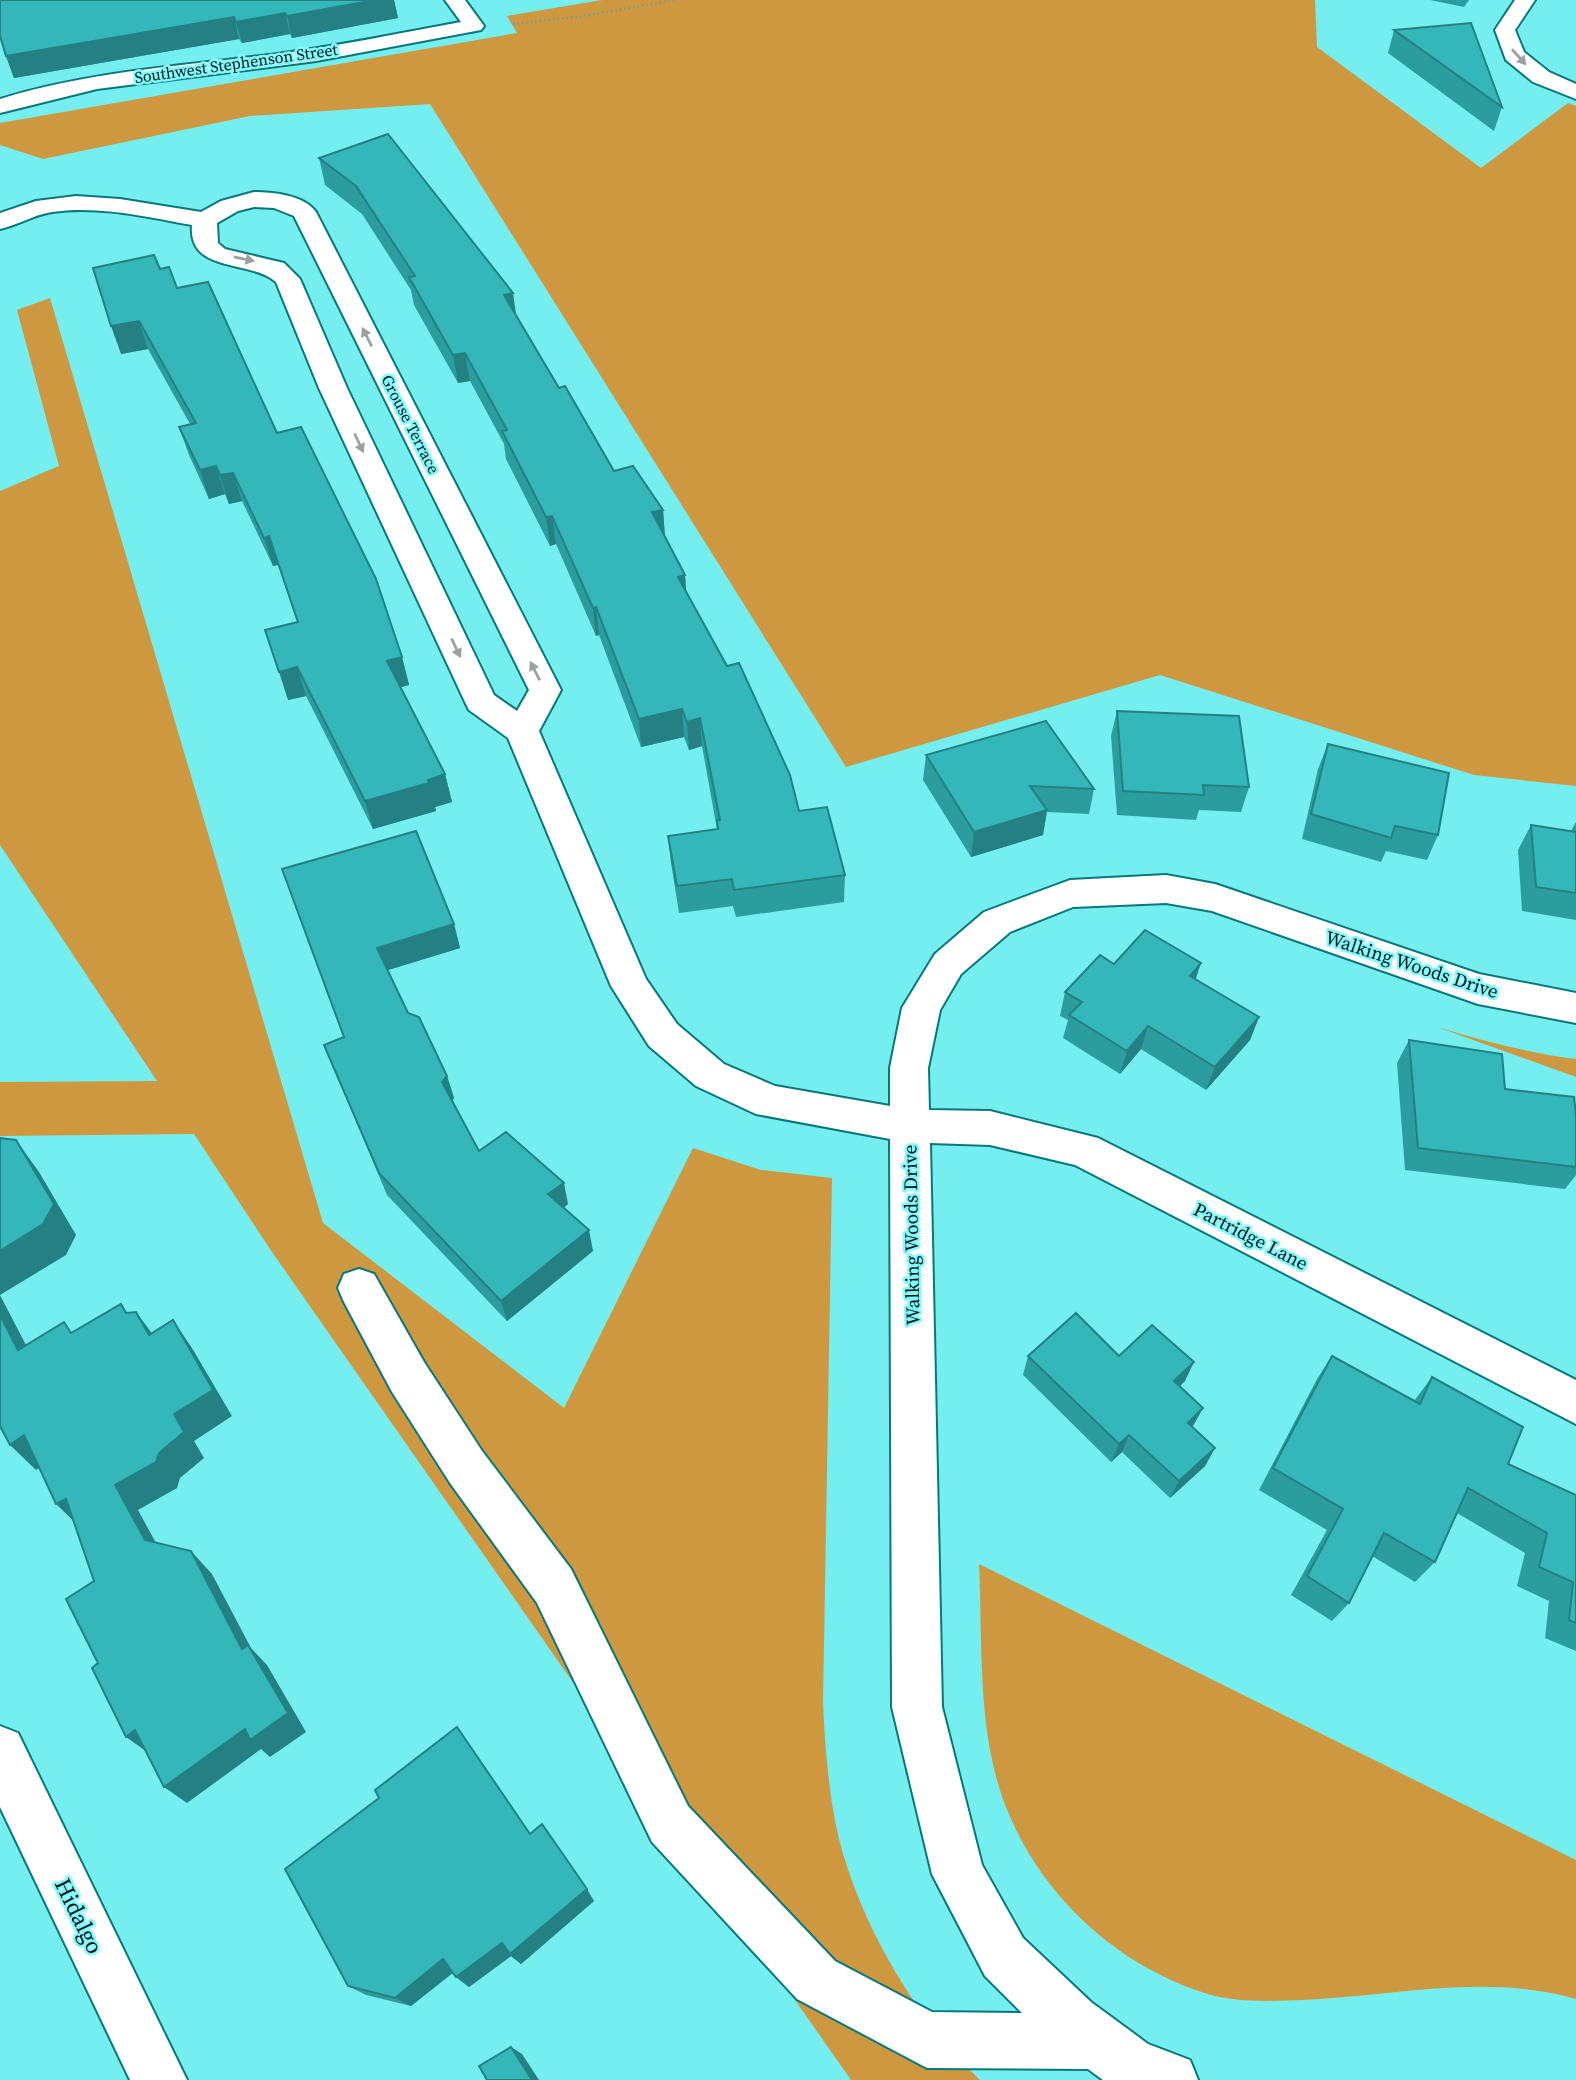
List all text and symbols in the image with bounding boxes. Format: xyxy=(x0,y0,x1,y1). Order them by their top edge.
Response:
street label: Southwest Stephenson Street xyxy=(133,38,340,88)
one-way arrow xyxy=(1511,48,1527,66)
one-way arrow xyxy=(233,254,255,265)
one-way arrow xyxy=(362,326,374,346)
street label: Grouse Terrace xyxy=(377,371,445,477)
one-way arrow xyxy=(353,433,365,453)
one-way arrow xyxy=(451,638,462,659)
one-way arrow xyxy=(530,661,541,681)
street label: Walking Woods Drive xyxy=(1322,924,1502,1004)
street label: Walking Woods Drive xyxy=(896,1144,926,1326)
street label: Partridge Lane xyxy=(1189,1196,1313,1276)
street label: Hidalgo xyxy=(47,1873,111,1959)

